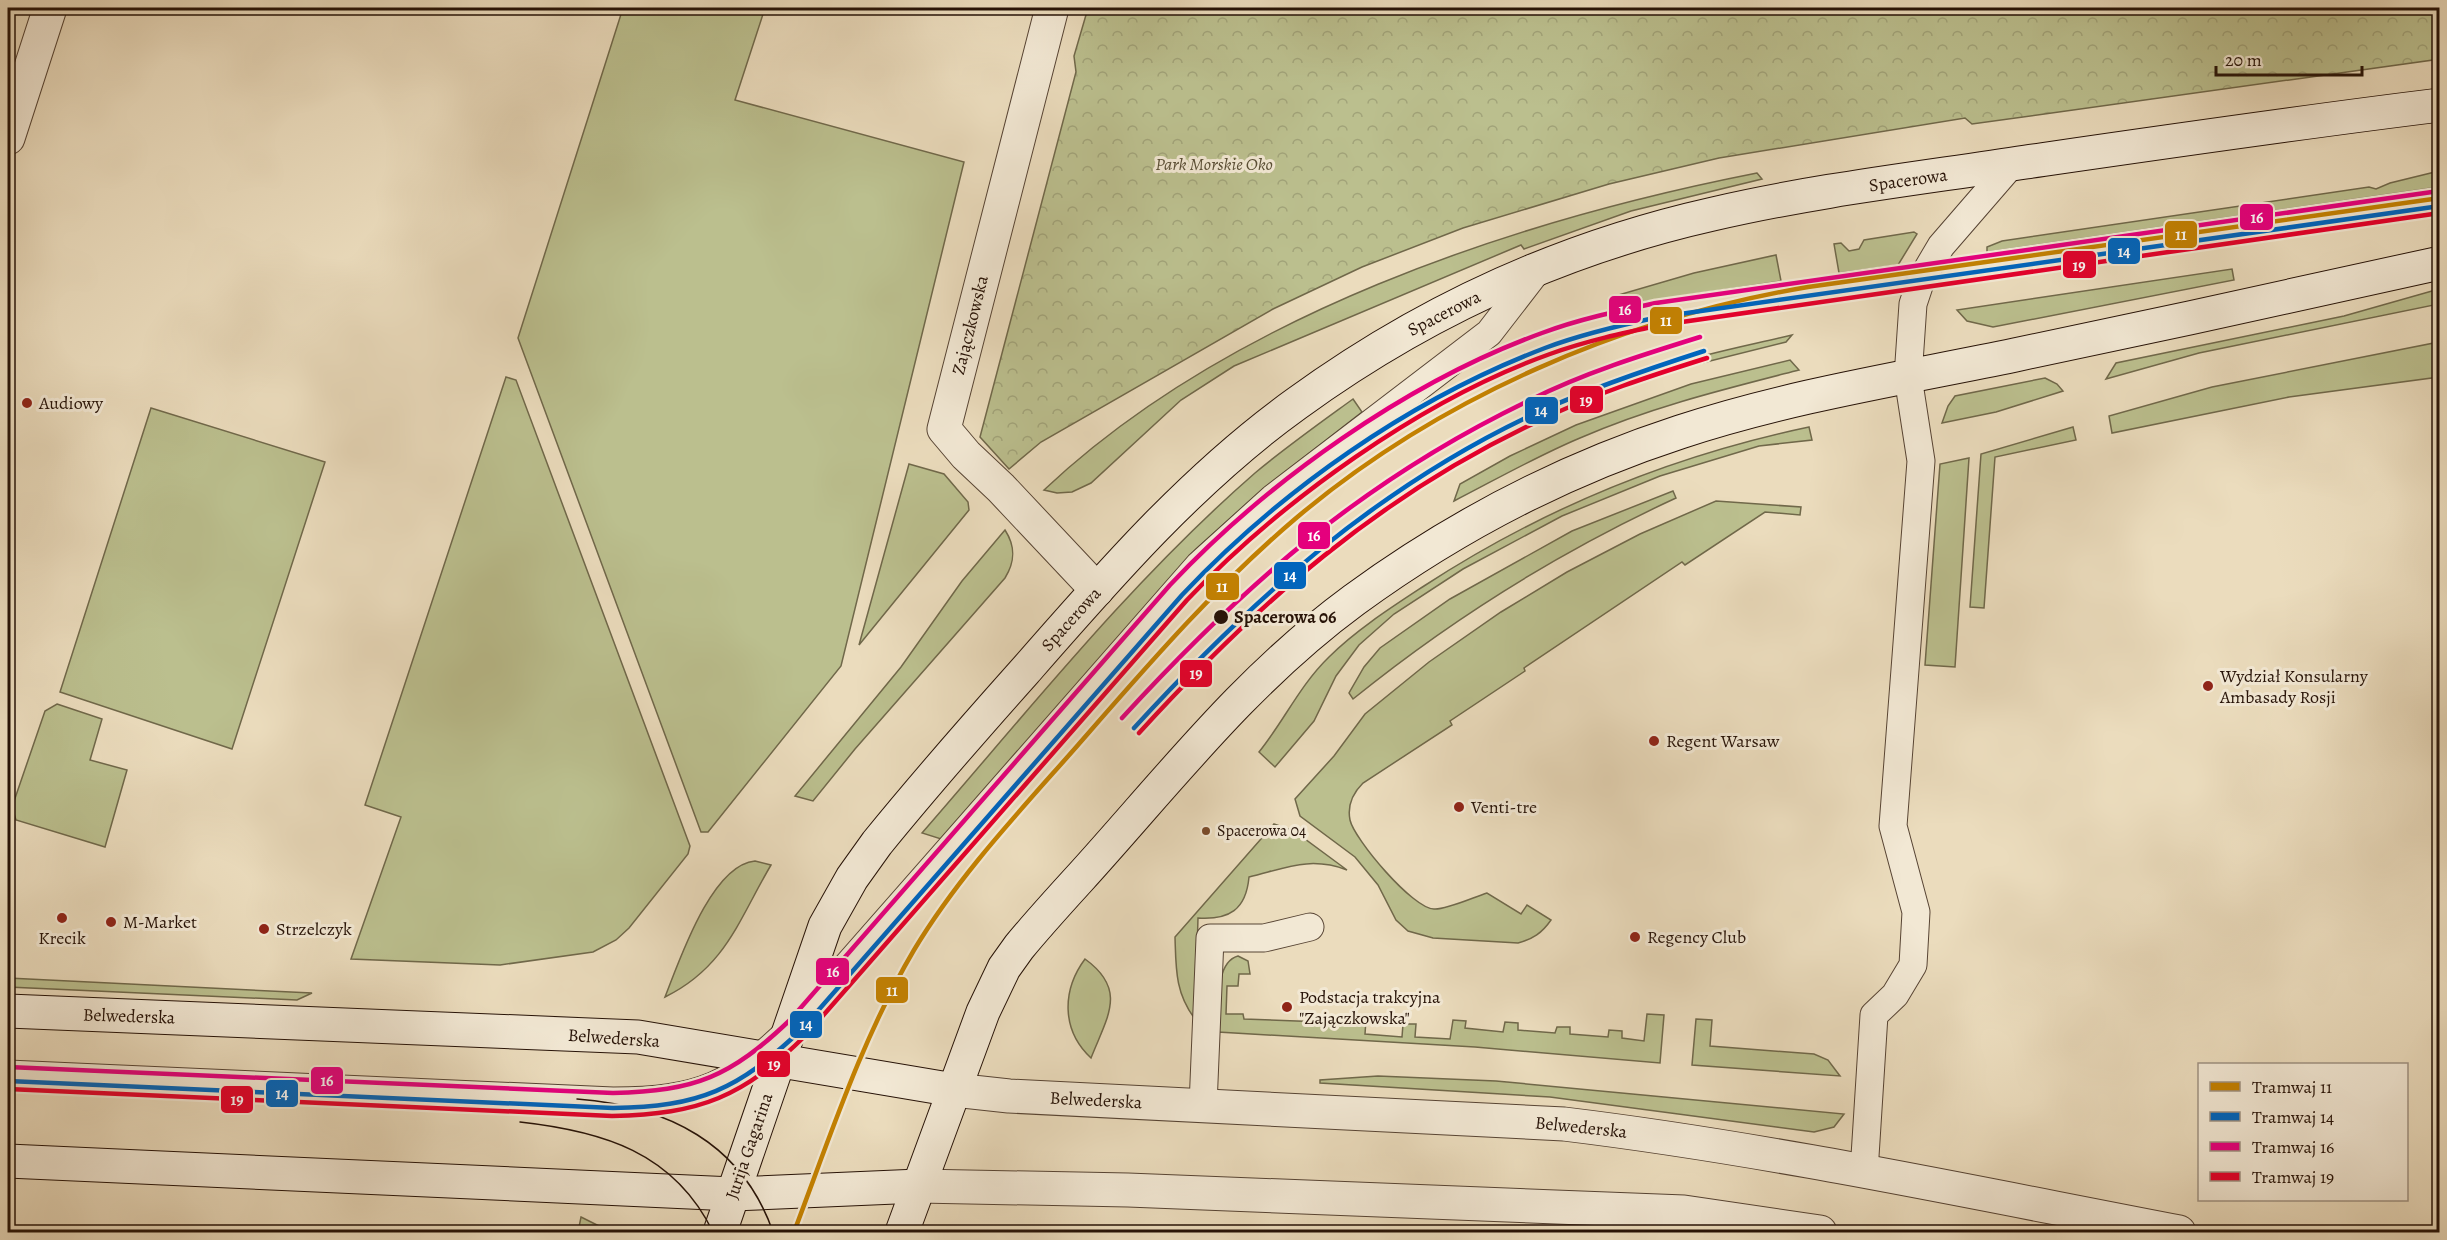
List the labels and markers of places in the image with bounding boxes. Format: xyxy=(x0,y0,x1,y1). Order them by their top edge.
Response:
place label: Audiowy xyxy=(38,391,104,415)
marker: Audiowy xyxy=(20,396,34,410)
place label: Spacerowa 06 xyxy=(1234,605,1336,629)
marker: Spacerowa 06 xyxy=(1212,608,1230,626)
place label: Wydział Konsularny Ambasady Rosji xyxy=(2219,664,2369,709)
marker: Wydział Konsularny Ambasady Rosji xyxy=(2201,679,2215,693)
place label: Regent Warsaw xyxy=(1666,729,1780,753)
marker: Regent Warsaw xyxy=(1647,734,1661,748)
place label: Venti-tre xyxy=(1470,795,1537,819)
marker: Venti-tre xyxy=(1452,800,1466,814)
place label: Spacerowa 04 xyxy=(1217,820,1306,842)
marker: Spacerowa 04 xyxy=(1200,825,1212,837)
place label: M-Market xyxy=(123,910,197,934)
marker: Krecik xyxy=(55,911,69,925)
marker: M-Market xyxy=(104,915,118,929)
place label: Strzelczyk xyxy=(276,917,352,941)
marker: Strzelczyk xyxy=(257,922,271,936)
place label: Regency Club xyxy=(1647,925,1746,949)
place label: Krecik xyxy=(38,926,86,950)
marker: Regency Club xyxy=(1628,930,1642,944)
place label: Podstacja trakcyjna "Zajączkowska" xyxy=(1299,985,1441,1030)
marker: Podstacja trakcyjna "Zajączkowska" xyxy=(1280,1000,1294,1014)

